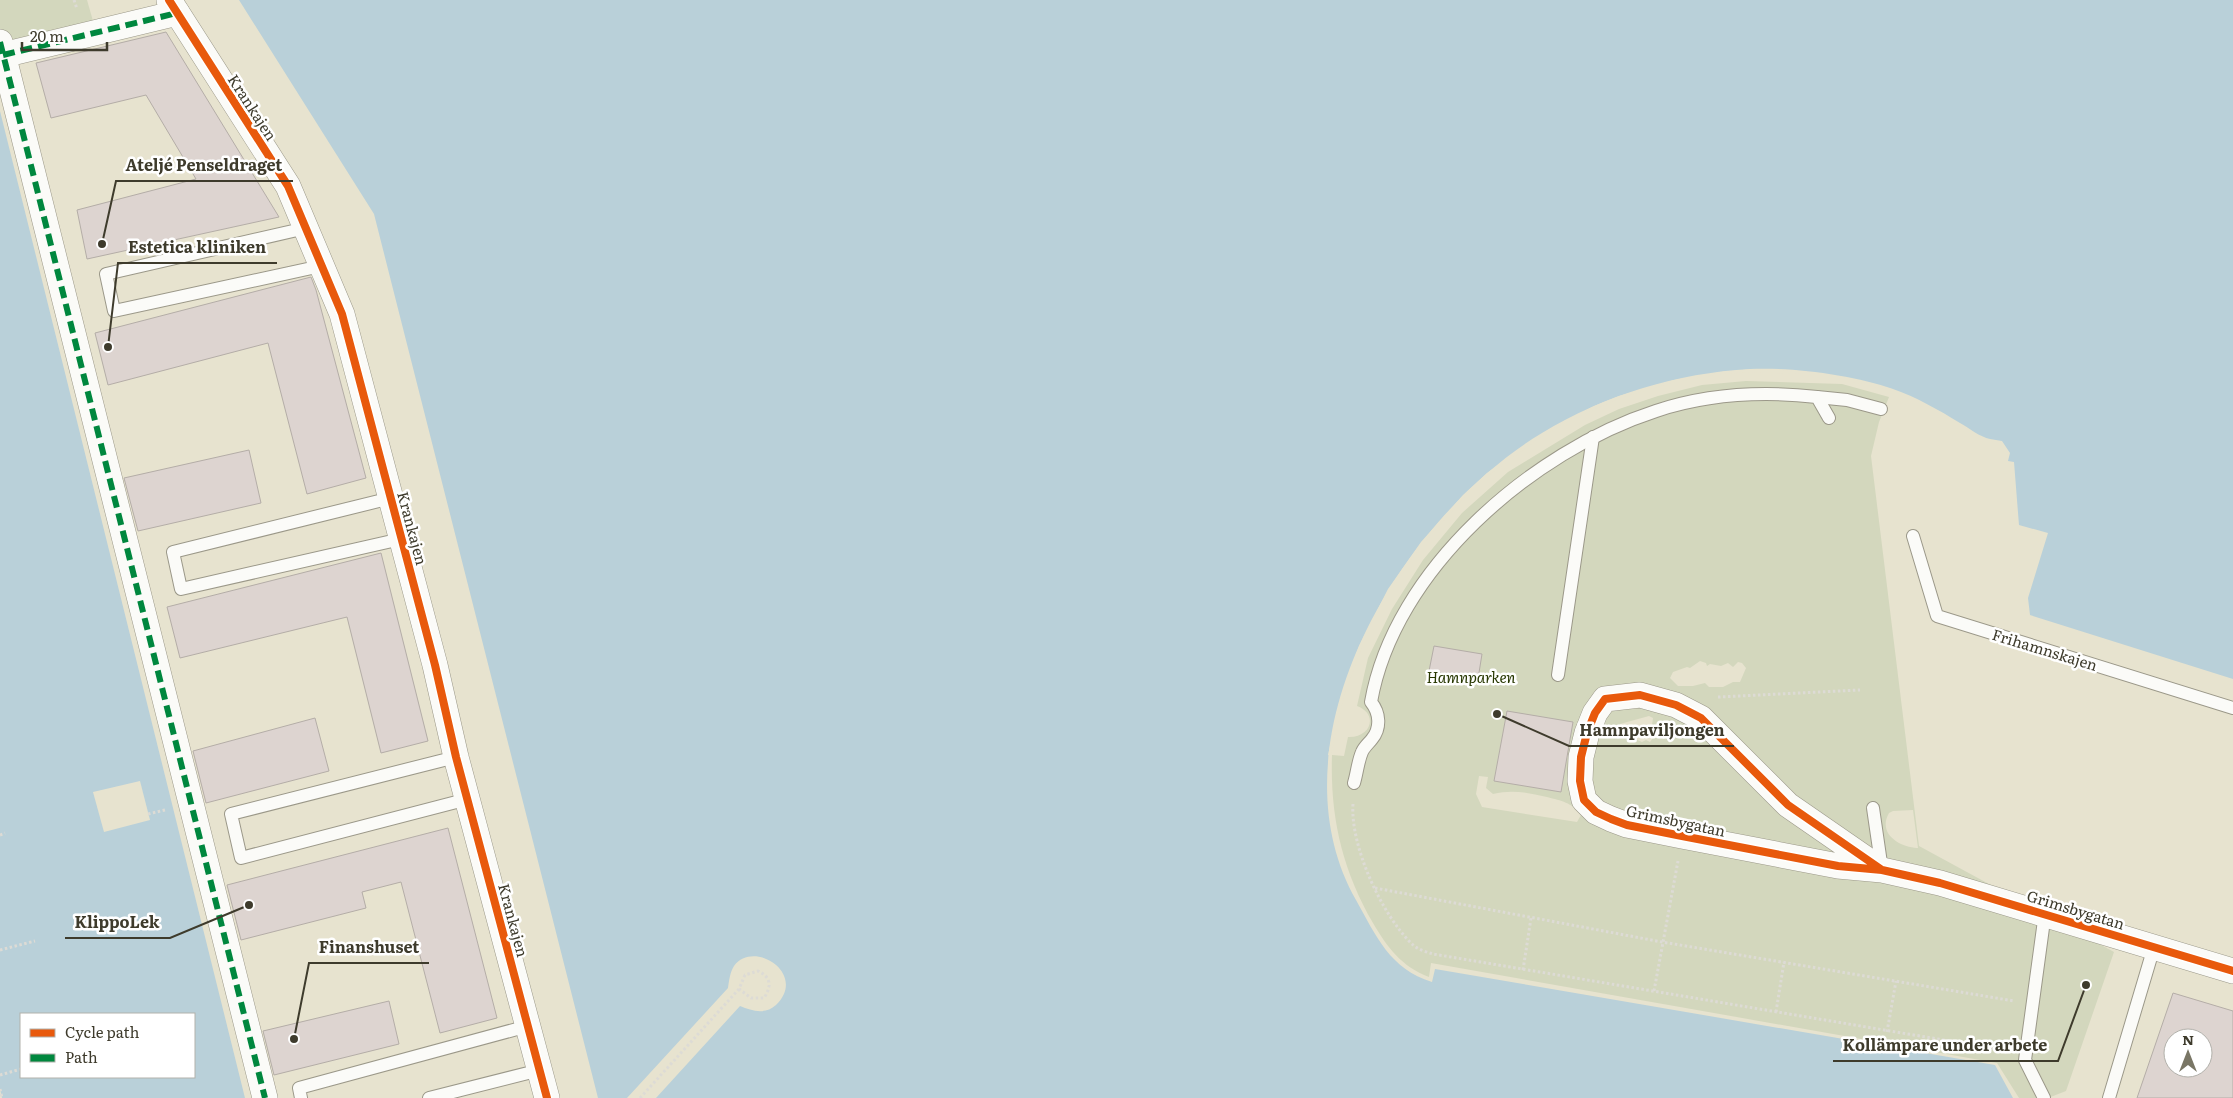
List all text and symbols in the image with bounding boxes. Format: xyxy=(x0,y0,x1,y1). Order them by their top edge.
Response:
scale bar xyxy=(22,20,108,52)
text: 20 m xyxy=(30,24,64,47)
street label: Krankajen xyxy=(223,69,283,145)
callout: Ateljé Penseldraget xyxy=(116,150,293,181)
text: Ateljé Penseldraget xyxy=(126,152,282,176)
callout: Estetica kliniken xyxy=(118,232,277,263)
text: Estetica kliniken xyxy=(128,234,266,258)
street label: Krankajen xyxy=(392,489,434,567)
street label: Frihamnskajen xyxy=(1989,622,2101,676)
park label: Hamnparken xyxy=(1426,665,1516,688)
callout: Hamnpaviljongen xyxy=(1569,715,1734,746)
text: Hamnpaviljongen xyxy=(1579,717,1725,741)
street label: Grimsbygatan xyxy=(1624,798,1728,842)
street label: Krankajen xyxy=(493,881,535,959)
street label: Grimsbygatan xyxy=(2024,883,2128,935)
callout: KlippoLek xyxy=(65,907,170,938)
text: KlippoLek xyxy=(74,909,160,933)
callout: Finanshuset xyxy=(309,932,429,963)
text: Finanshuset xyxy=(319,934,419,958)
legend xyxy=(20,1013,195,1078)
text: Cycle path xyxy=(65,1020,140,1043)
north arrow xyxy=(2163,1028,2213,1078)
text: N xyxy=(2182,1029,2194,1049)
callout: Kollämpare under arbete xyxy=(1833,1030,2058,1061)
text: Kollämpare under arbete xyxy=(1843,1032,2047,1056)
text: Path xyxy=(65,1045,98,1068)

